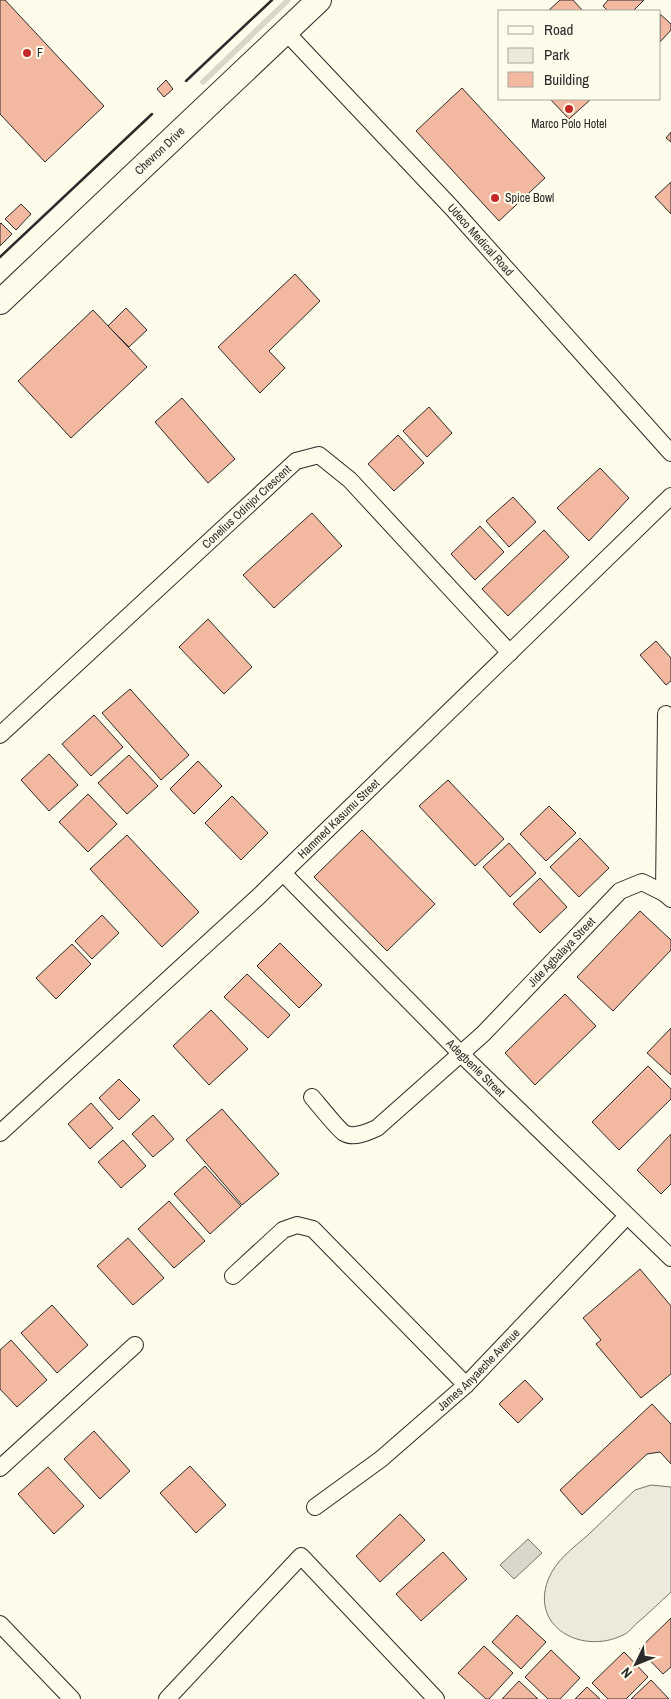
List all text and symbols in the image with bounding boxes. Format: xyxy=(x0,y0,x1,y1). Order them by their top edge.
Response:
legend xyxy=(498,10,661,100)
text: Road xyxy=(544,19,573,40)
text: Park xyxy=(544,44,570,65)
place label: F xyxy=(37,45,43,61)
marker: F xyxy=(21,47,33,59)
text: Building xyxy=(544,69,589,90)
marker: Marco Polo Hotel xyxy=(563,103,575,115)
place label: Marco Polo Hotel xyxy=(531,116,607,132)
street label: Chevron Drive xyxy=(131,123,188,178)
place label: Spice Bowl xyxy=(505,190,554,206)
marker: Spice Bowl xyxy=(489,192,501,204)
street label: Udeco Medical Road xyxy=(444,200,517,279)
street label: Conelius Odinjor Crescent xyxy=(199,461,295,552)
street label: Hammed Kasumu Street xyxy=(294,775,383,862)
street label: Jide Agbalaya Street xyxy=(524,913,599,990)
street label: Adegbenle Street xyxy=(442,1035,509,1101)
street label: James Anyaeche Avenue xyxy=(434,1325,523,1414)
north arrow xyxy=(611,1639,661,1689)
text: N xyxy=(617,1664,636,1682)

